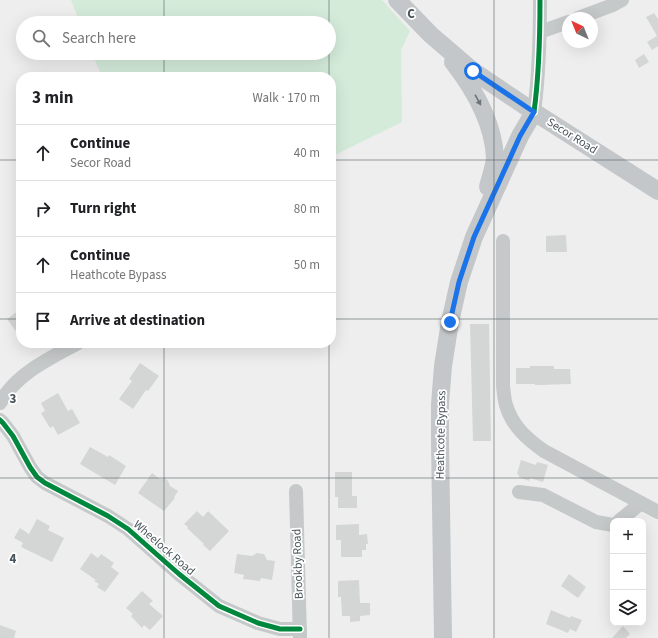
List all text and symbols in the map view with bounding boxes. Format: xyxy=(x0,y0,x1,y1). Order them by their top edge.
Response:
text: C xyxy=(407,5,415,23)
north arrow xyxy=(562,12,598,48)
search box xyxy=(16,16,336,60)
icon: search xyxy=(30,27,52,49)
text: Search here xyxy=(62,28,136,49)
route start xyxy=(464,62,482,80)
text: 3 min xyxy=(32,86,73,110)
text: Walk · 170 m xyxy=(252,89,320,107)
one-way arrow xyxy=(474,95,481,106)
street label: Secor Road xyxy=(544,114,600,158)
text: Continue xyxy=(70,133,130,154)
icon: ahead xyxy=(32,142,54,164)
text: 40 m xyxy=(294,144,320,162)
text: Secor Road xyxy=(70,154,131,172)
icon: right xyxy=(32,198,54,220)
text: Turn right xyxy=(70,198,136,219)
text: 80 m xyxy=(294,200,320,218)
text: Continue xyxy=(70,245,130,266)
icon: ahead xyxy=(32,254,54,276)
text: 50 m xyxy=(294,256,320,274)
text: Heathcote Bypass xyxy=(70,266,166,284)
icon: arrive xyxy=(32,310,54,332)
text: Arrive at destination xyxy=(70,310,205,331)
route end xyxy=(441,313,459,331)
text: 3 xyxy=(10,390,17,408)
street label: Heathcote Bypass xyxy=(432,390,450,480)
street label: Wheelock Road xyxy=(129,516,199,580)
map controls xyxy=(610,518,646,626)
button: + xyxy=(610,518,646,554)
street label: Brookby Road xyxy=(288,529,308,599)
text: 4 xyxy=(10,550,17,568)
button: − xyxy=(610,554,646,590)
button: layers xyxy=(610,590,646,626)

